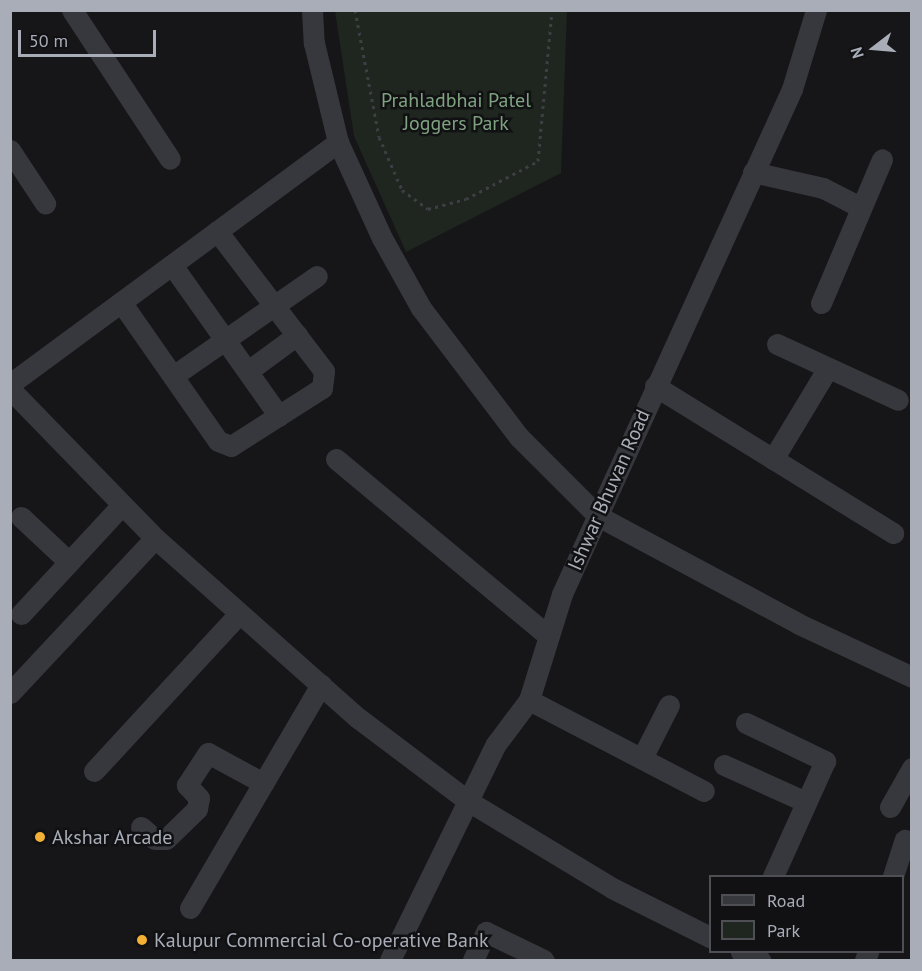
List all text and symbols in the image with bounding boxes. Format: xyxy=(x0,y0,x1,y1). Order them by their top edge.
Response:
scale bar xyxy=(21,18,159,56)
north arrow xyxy=(844,18,904,78)
text: 50 m xyxy=(29,29,68,52)
text: N xyxy=(846,45,868,61)
park label: Prahladbhai Patel Joggers Park xyxy=(381,89,531,136)
street label: Ishwar Bhuvan Road xyxy=(563,406,655,574)
place label: Akshar Arcade xyxy=(52,825,173,849)
marker: Akshar Arcade xyxy=(33,830,47,844)
legend xyxy=(709,875,904,953)
text: Road xyxy=(767,889,805,912)
text: Park xyxy=(767,919,800,942)
place label: Kalupur Commercial Co-operative Bank xyxy=(154,928,489,952)
marker: Kalupur Commercial Co-operative Bank xyxy=(135,933,149,947)

